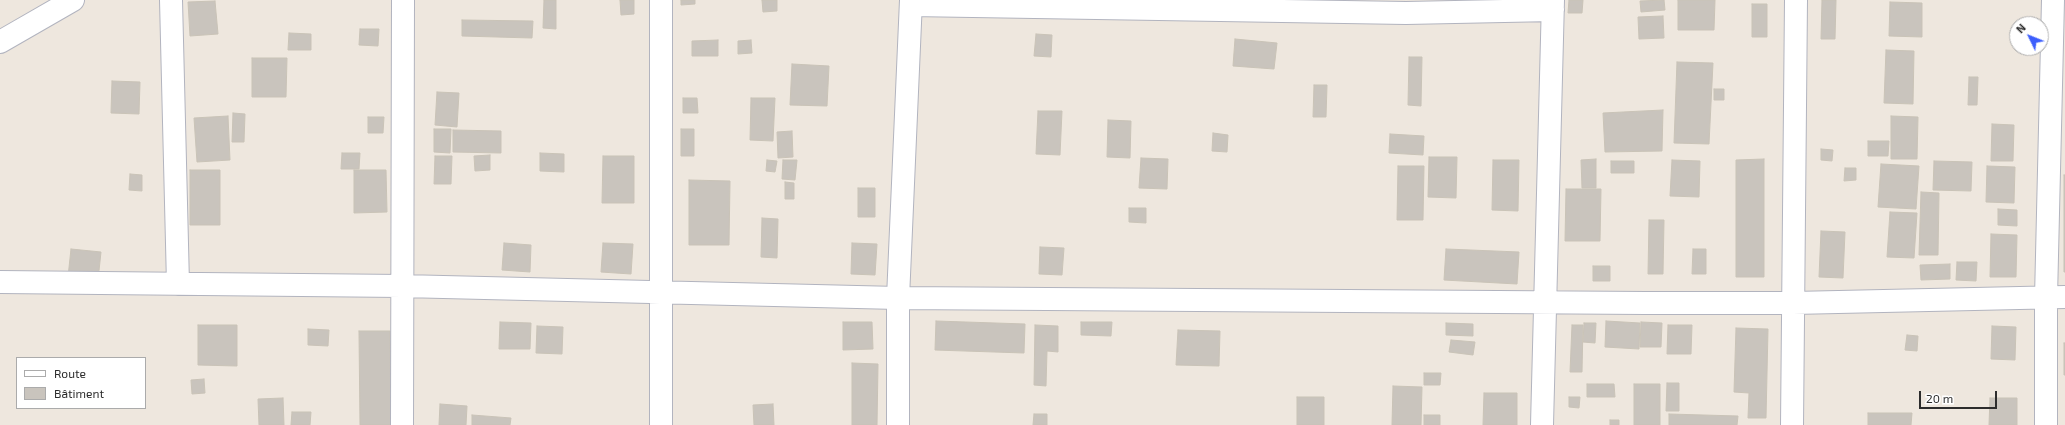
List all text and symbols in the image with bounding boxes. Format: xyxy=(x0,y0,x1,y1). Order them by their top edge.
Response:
north arrow xyxy=(2009,16,2049,56)
text: N xyxy=(2013,21,2028,36)
legend xyxy=(16,357,146,409)
text: Route xyxy=(54,366,86,380)
scale bar xyxy=(1921,383,1999,409)
text: Bâtiment xyxy=(54,386,104,400)
text: 20 m xyxy=(1926,391,1953,405)

